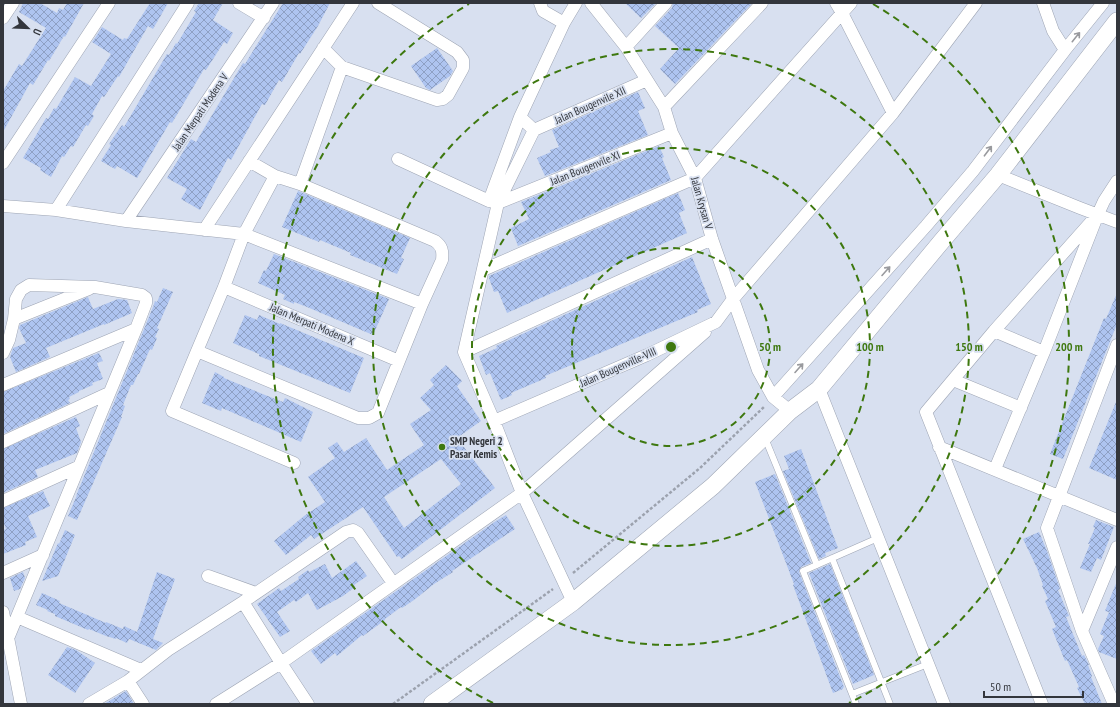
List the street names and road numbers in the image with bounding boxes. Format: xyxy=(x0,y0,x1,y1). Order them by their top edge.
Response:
street label: Jalan Merpati Modena V xyxy=(168,70,232,154)
street label: Jalan Bougenvile XII xyxy=(551,83,628,127)
street label: Jalan Bougenvile XI xyxy=(547,148,622,189)
street label: Jalan Krysan V xyxy=(688,174,716,232)
street label: Jalan Merpati Modena X xyxy=(267,299,357,348)
street label: Jalan Bougenville-VIII xyxy=(577,344,658,391)

